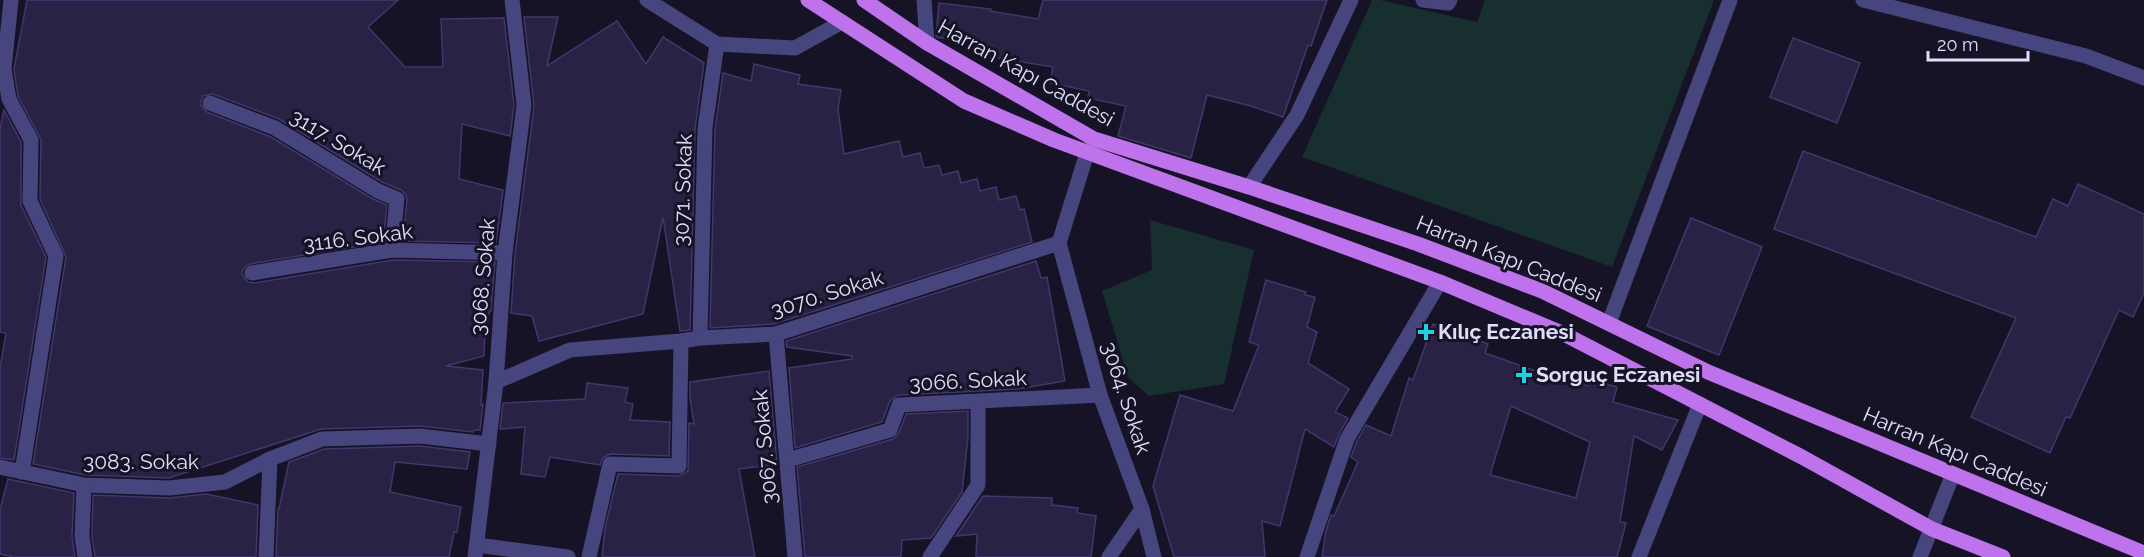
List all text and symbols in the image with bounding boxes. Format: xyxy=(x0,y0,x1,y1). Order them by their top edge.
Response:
street label: Harran Kapı Caddesi xyxy=(934,14,1119,131)
scale bar xyxy=(1928,24,2028,62)
text: 20 m xyxy=(1937,34,1979,55)
street label: 3117. Sokak xyxy=(286,103,391,180)
street label: 3071. Sokak xyxy=(668,133,697,247)
street label: Harran Kapı Caddesi xyxy=(1413,210,1605,307)
street label: 3068. Sokak xyxy=(465,217,500,337)
street label: 3116. Sokak xyxy=(302,218,414,257)
street label: 3070. Sokak xyxy=(768,265,886,322)
place label: Kılıç Eczanesi xyxy=(1438,319,1574,344)
marker: Kılıç Eczanesi xyxy=(1419,325,1433,339)
street label: 3064. Sokak xyxy=(1097,339,1156,457)
place label: Sorguç Eczanesi xyxy=(1536,362,1700,387)
street label: 3066. Sokak xyxy=(909,365,1027,396)
marker: Sorguç Eczanesi xyxy=(1517,368,1531,382)
street label: 3067. Sokak xyxy=(747,389,782,505)
street label: Harran Kapı Caddesi xyxy=(1859,401,2051,502)
street label: 3083. Sokak xyxy=(83,449,199,474)

